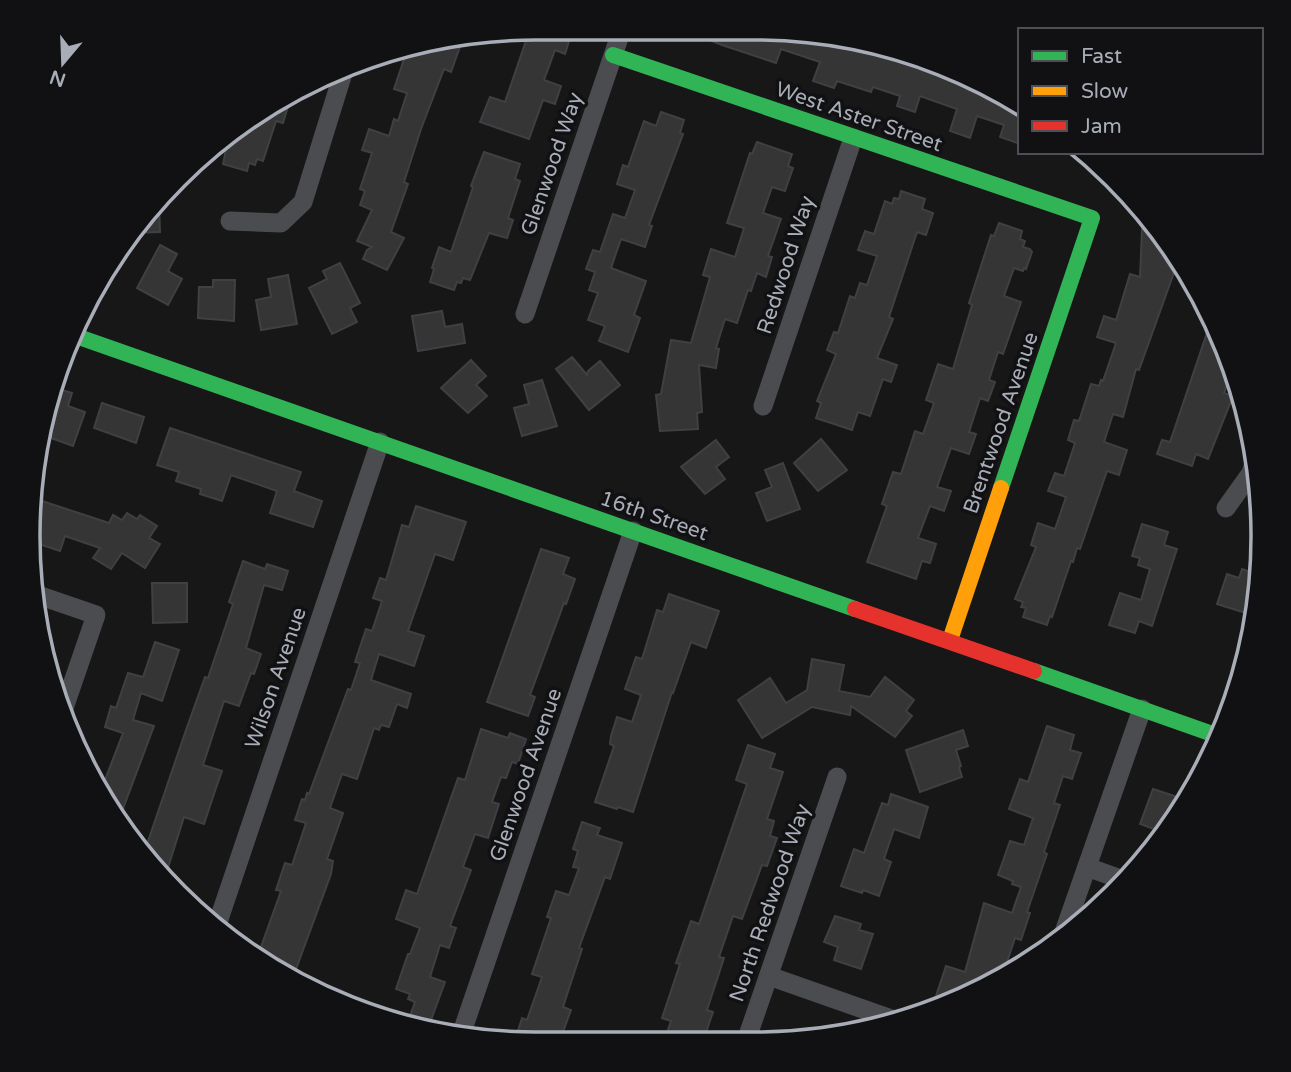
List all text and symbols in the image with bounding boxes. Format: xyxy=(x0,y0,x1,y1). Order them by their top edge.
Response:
north arrow xyxy=(28,28,98,98)
legend xyxy=(1018,28,1263,154)
text: Fast xyxy=(1081,44,1122,69)
text: N xyxy=(47,65,69,91)
street label: West Aster Street xyxy=(772,77,946,157)
text: Slow xyxy=(1081,79,1129,104)
street label: Glenwood Way xyxy=(516,89,588,239)
text: Jam xyxy=(1081,114,1122,139)
street label: Redwood Way xyxy=(752,193,820,337)
street label: Brentwood Avenue xyxy=(958,329,1044,517)
street label: 16th Street xyxy=(597,486,711,546)
street label: Wilson Avenue xyxy=(240,604,312,752)
street label: Glenwood Avenue xyxy=(485,685,567,865)
street label: North Redwood Way xyxy=(724,801,816,1005)

